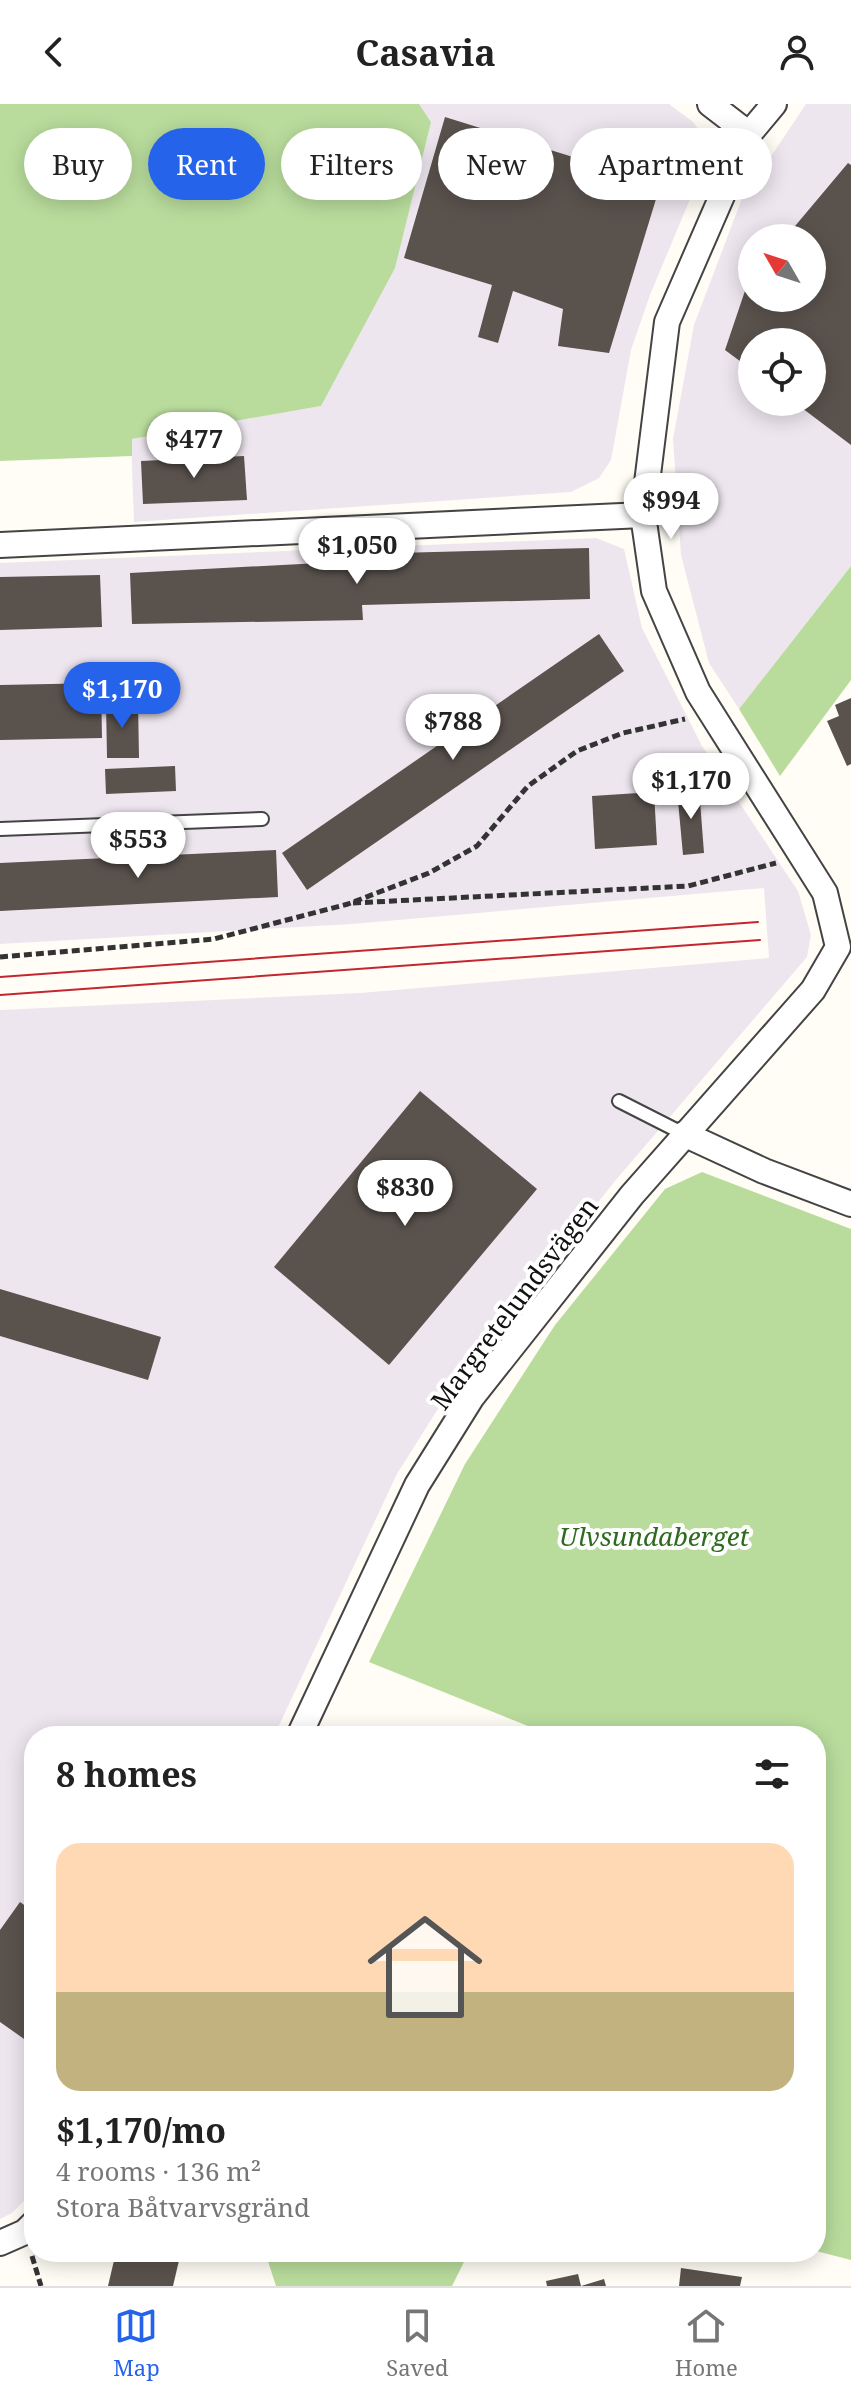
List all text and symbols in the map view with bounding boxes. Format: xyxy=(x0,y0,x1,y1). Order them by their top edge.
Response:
text: Casavia xyxy=(355,28,496,77)
icon: back xyxy=(32,30,76,74)
icon: person xyxy=(775,30,819,74)
chip: Buy xyxy=(24,128,132,200)
chip: Rent xyxy=(148,128,265,200)
chip: Filters xyxy=(281,128,422,200)
chip: New xyxy=(438,128,554,200)
chip: Apartment xyxy=(570,128,772,200)
north arrow xyxy=(738,224,826,312)
map controls xyxy=(738,224,826,416)
button: locate xyxy=(738,328,826,416)
pin: $477 xyxy=(147,412,241,480)
text: $477 xyxy=(165,420,223,456)
pin: $994 xyxy=(624,473,718,541)
text: $994 xyxy=(642,481,700,517)
pin: $1,050 xyxy=(292,518,422,586)
text: $1,050 xyxy=(316,526,398,562)
pin: $1,170 xyxy=(57,662,187,730)
text: $1,170 xyxy=(81,670,163,706)
pin: $788 xyxy=(406,694,500,762)
text: $788 xyxy=(424,702,482,738)
pin: $1,170 xyxy=(626,753,756,821)
text: $1,170 xyxy=(650,761,732,797)
pin: $553 xyxy=(91,812,185,880)
text: $553 xyxy=(109,820,167,856)
pin: $830 xyxy=(358,1160,452,1228)
text: $830 xyxy=(376,1168,434,1204)
street label: Margretelundsvägen xyxy=(422,1189,606,1417)
park label: Ulvsundaberget xyxy=(559,1518,749,1554)
text: 8 homes xyxy=(56,1751,197,1797)
icon: filters xyxy=(750,1752,794,1796)
icon: home xyxy=(353,1895,497,2039)
text: $1,170/mo xyxy=(56,2107,226,2153)
text: 4 rooms · 136 m² xyxy=(56,2153,261,2189)
text: Stora Båtvarvsgränd xyxy=(56,2189,310,2225)
tab: Map xyxy=(113,2304,160,2382)
tab: Saved xyxy=(386,2304,449,2382)
tab: Home xyxy=(675,2304,738,2382)

